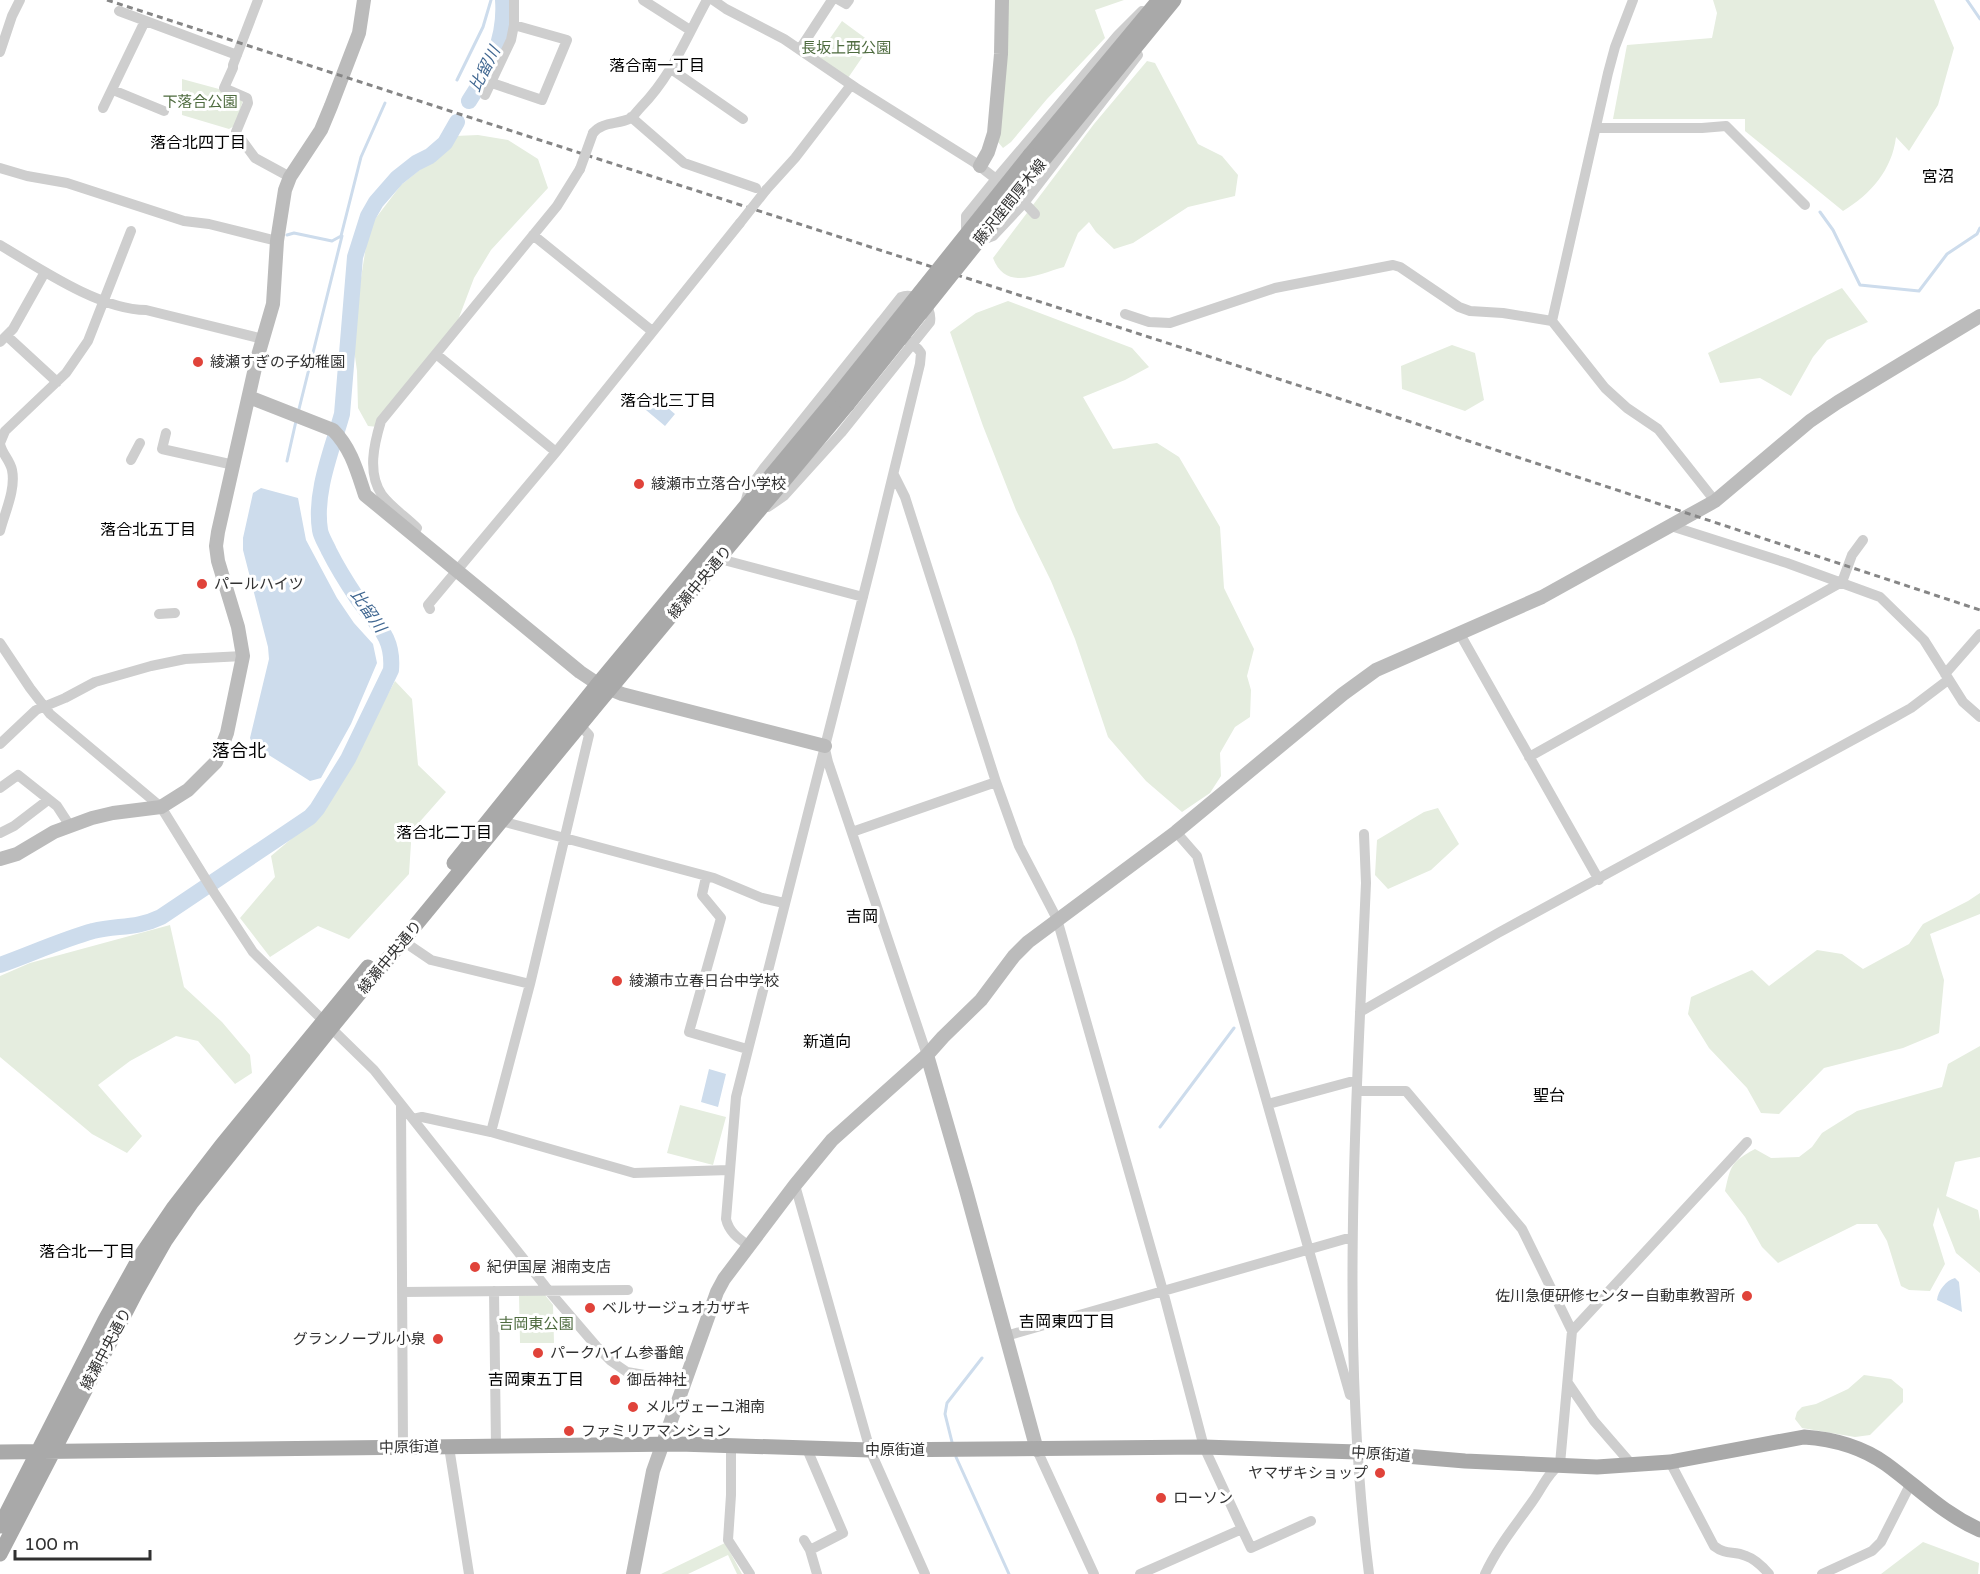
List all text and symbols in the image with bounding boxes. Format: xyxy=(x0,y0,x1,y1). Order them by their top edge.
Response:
park label: 長坂上西公園 xyxy=(801,39,891,57)
water label: 比留川 xyxy=(465,41,506,95)
district label: 落合南一丁目 xyxy=(609,56,705,76)
park label: 下落合公園 xyxy=(162,93,238,111)
district label: 落合北四丁目 xyxy=(150,133,246,153)
street label: 藤沢座間厚木線 xyxy=(970,156,1050,248)
district label: 宮沼 xyxy=(1922,167,1954,187)
place label: 綾瀬すぎの子幼稚園 xyxy=(210,353,345,371)
marker: 綾瀬すぎの子幼稚園 xyxy=(191,355,205,369)
district label: 落合北三丁目 xyxy=(620,391,716,411)
place label: 綾瀬市立落合小学校 xyxy=(651,475,786,493)
marker: 綾瀬市立落合小学校 xyxy=(632,477,646,491)
district label: 落合北五丁目 xyxy=(100,520,196,540)
street label: 綾瀬中央通り xyxy=(664,542,736,622)
place label: パールハイツ xyxy=(214,575,304,593)
marker: パールハイツ xyxy=(195,577,209,591)
water label: 比留川 xyxy=(346,586,391,638)
district label: 落合北 xyxy=(212,740,266,762)
district label: 落合北二丁目 xyxy=(396,823,492,843)
district label: 吉岡 xyxy=(846,907,878,927)
street label: 綾瀬中央通り xyxy=(354,917,426,997)
place label: 綾瀬市立春日台中学校 xyxy=(629,972,779,990)
marker: 綾瀬市立春日台中学校 xyxy=(610,974,624,988)
district label: 新道向 xyxy=(803,1032,851,1052)
district label: 聖台 xyxy=(1533,1086,1565,1106)
district label: 落合北一丁目 xyxy=(39,1242,135,1262)
place label: 紀伊国屋 湘南支店 xyxy=(487,1258,611,1276)
marker: 紀伊国屋 湘南支店 xyxy=(468,1260,482,1274)
place label: 佐川急便研修センター自動車教習所 xyxy=(1495,1287,1735,1305)
marker: 佐川急便研修センター自動車教習所 xyxy=(1740,1289,1754,1303)
place label: ベルサージュオカザキ xyxy=(602,1299,751,1317)
marker: ベルサージュオカザキ xyxy=(583,1301,597,1315)
street label: 綾瀬中央通り xyxy=(77,1305,135,1393)
district label: 吉岡東四丁目 xyxy=(1019,1312,1115,1332)
park label: 吉岡東公園 xyxy=(498,1315,574,1333)
place label: グランノーブル小泉 xyxy=(293,1330,426,1348)
marker: グランノーブル小泉 xyxy=(431,1332,445,1346)
place label: パークハイム参番館 xyxy=(550,1344,684,1362)
marker: パークハイム参番館 xyxy=(531,1346,545,1360)
district label: 吉岡東五丁目 xyxy=(488,1370,584,1390)
place label: 御岳神社 xyxy=(627,1371,687,1389)
marker: 御岳神社 xyxy=(608,1373,622,1387)
place label: メルヴェーユ湘南 xyxy=(645,1398,765,1416)
marker: メルヴェーユ湘南 xyxy=(626,1400,640,1414)
place label: ファミリアマンション xyxy=(581,1422,731,1440)
marker: ファミリアマンション xyxy=(562,1424,576,1438)
street label: 中原街道 xyxy=(379,1437,439,1457)
street label: 中原街道 xyxy=(865,1441,925,1459)
street label: 中原街道 xyxy=(1350,1443,1412,1465)
place label: ヤマザキショップ xyxy=(1248,1464,1368,1482)
marker: ヤマザキショップ xyxy=(1373,1466,1387,1480)
place label: ローソン xyxy=(1173,1489,1233,1507)
marker: ローソン xyxy=(1154,1491,1168,1505)
scale bar xyxy=(15,1523,150,1561)
text: 100 m xyxy=(24,1533,79,1555)

